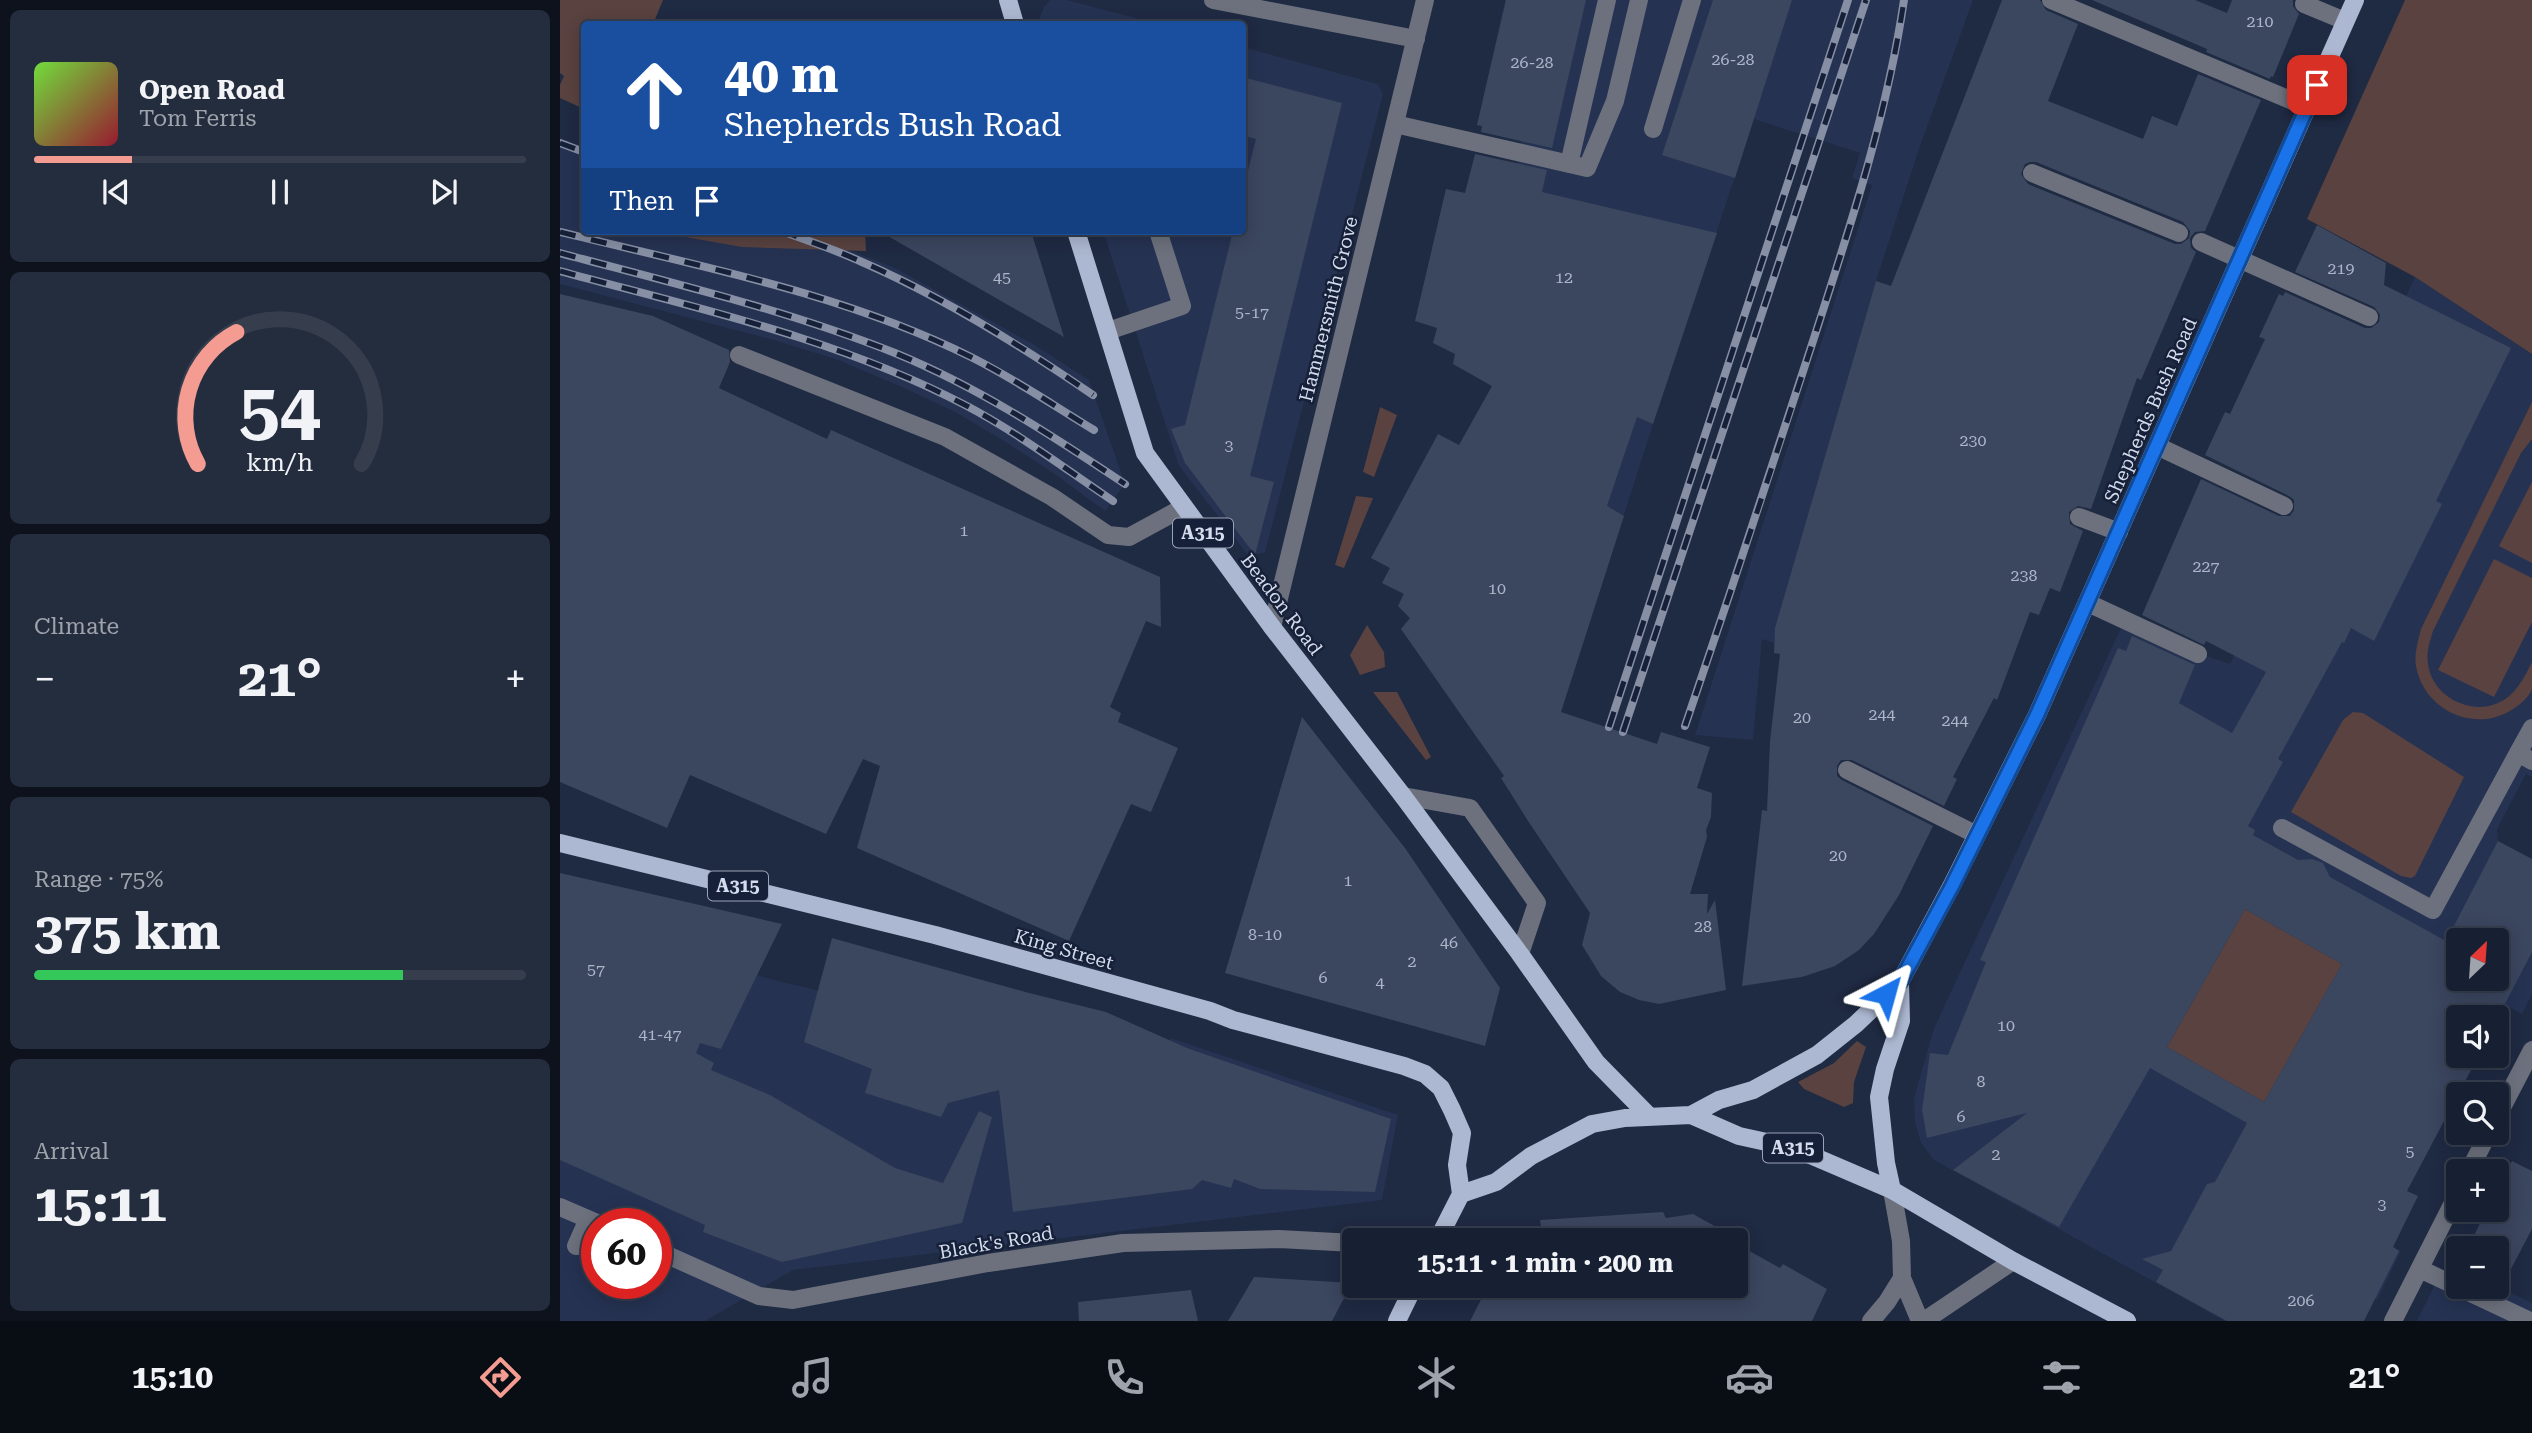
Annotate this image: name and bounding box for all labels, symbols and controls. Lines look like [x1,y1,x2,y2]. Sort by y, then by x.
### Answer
house number: 210 [2247,12,2273,31]
text: 40 m [724,47,839,104]
icon: ahead [609,49,700,140]
house number: 26-28 [1712,50,1754,69]
house number: 26-28 [1511,53,1553,72]
pin [2287,55,2347,115]
icon: arrive [2298,66,2336,104]
text: Open Road [139,75,285,105]
text: Tom Ferris [139,105,256,132]
text: Shepherds Bush Road [724,106,1062,144]
icon: previous [97,173,135,211]
icon: pause [261,173,299,211]
icon: next [425,173,463,211]
icon: arrive [688,182,726,220]
text: Then [609,186,674,216]
street label: Hammersmith Grove [1294,214,1363,404]
house number: 219 [2328,259,2354,278]
house number: 45 [993,268,1011,287]
house number: 12 [1555,268,1573,287]
house number: 5-17 [1235,303,1269,322]
street label: Shepherds Bush Road [2099,314,2202,506]
text: 54 [239,368,321,453]
house number: 230 [1960,431,1986,450]
house number: 3 [1225,436,1234,455]
text: km/h [247,448,313,477]
road number: A315 [1173,518,1233,548]
house number: 1 [960,521,969,540]
street label: Beadon Road [1236,549,1327,659]
house number: 227 [2193,557,2219,576]
house number: 238 [2011,566,2037,585]
house number: 10 [1488,579,1506,598]
text: Climate [34,613,119,640]
text: 21° [238,648,322,709]
text: − [34,657,55,701]
text: + [505,657,526,701]
house number: 244 [1869,705,1895,724]
house number: 20 [1793,708,1811,727]
house number: 244 [1942,711,1968,730]
house number: 20 [1829,846,1847,865]
text: Range · 75% [34,866,163,893]
house number: 1 [1344,871,1353,890]
road number: A315 [708,872,768,900]
text: 375 km [34,901,221,962]
house number: 28 [1694,917,1712,936]
street label: King Street [1012,924,1116,975]
house number: 8-10 [1248,925,1282,944]
north arrow [2446,928,2510,990]
map controls [2446,928,2509,1299]
house number: 46 [1440,933,1458,952]
house number: 2 [1408,952,1417,971]
position arrow [1849,957,1923,1031]
house number: 57 [587,960,605,979]
house number: 6 [1319,968,1328,987]
house number: 4 [1376,973,1385,992]
button: sound [2446,1005,2509,1068]
house number: 10 [1997,1016,2015,1035]
house number: 41-47 [639,1025,681,1044]
house number: 8 [1977,1072,1986,1091]
button: search [2446,1082,2509,1145]
house number: 6 [1957,1107,1966,1126]
road number: A315 [1763,1134,1823,1162]
text: Arrival [34,1138,109,1165]
house number: 5 [2406,1142,2415,1161]
house number: 2 [1992,1145,2001,1164]
button: + [2446,1159,2509,1222]
text: 15:11 [34,1173,167,1234]
house number: 3 [2378,1195,2387,1214]
speed limit sign: 60 [581,1208,672,1299]
street label: Black's Road [937,1221,1055,1264]
button: − [2446,1236,2509,1299]
text: 15:11 · 1 min · 200 m [1417,1248,1673,1278]
house number: 206 [2288,1291,2314,1310]
icon: directions [476,1353,525,1402]
icon: music [788,1353,837,1402]
icon: phone [1100,1353,1149,1402]
icon: climate [1412,1353,1461,1402]
icon: car [1725,1353,1774,1402]
icon: filters [2037,1353,2086,1402]
text: 15:10 [132,1358,213,1396]
text: 21° [2349,1358,2400,1396]

